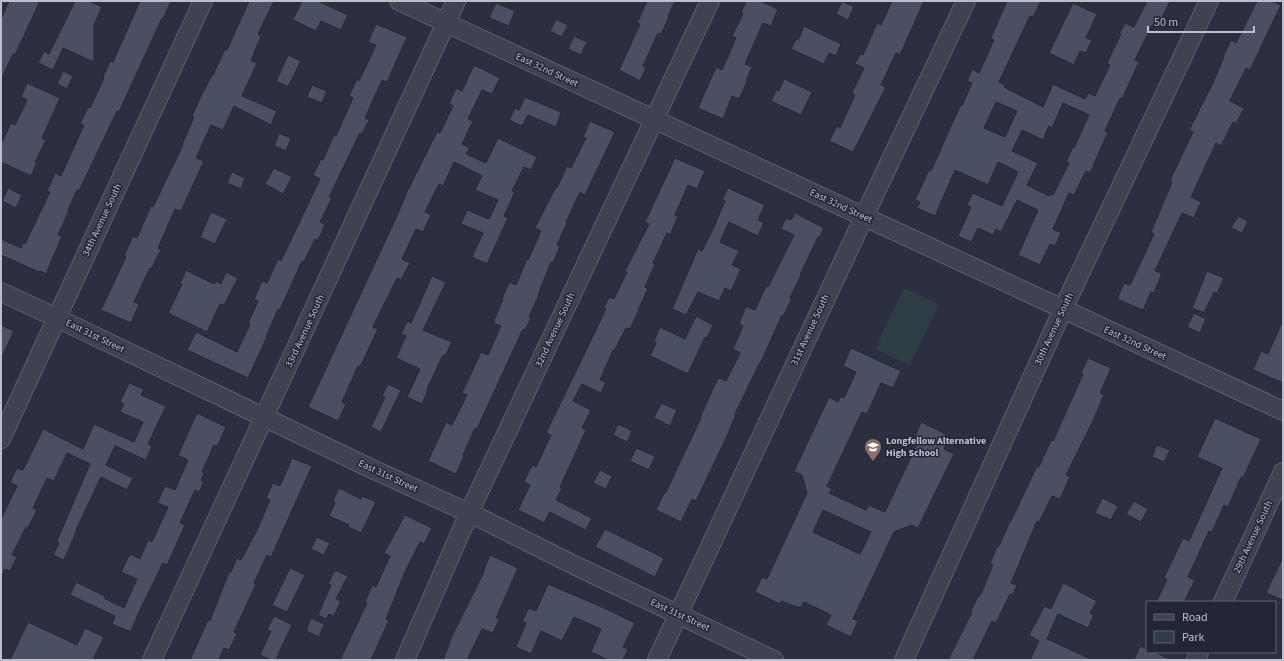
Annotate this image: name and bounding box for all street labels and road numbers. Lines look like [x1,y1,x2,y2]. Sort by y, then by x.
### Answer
street label: East 32nd Street [513,49,581,91]
street label: 34th Avenue South [79,181,125,259]
street label: East 32nd Street [807,185,875,227]
street label: 32nd Avenue South [532,290,578,370]
street label: 30th Avenue South [1031,290,1077,368]
street label: 33rd Avenue South [282,292,328,370]
street label: 31st Avenue South [787,292,833,368]
street label: East 31st Street [63,316,127,357]
street label: East 32nd Street [1101,322,1169,364]
street label: East 31st Street [356,456,421,496]
street label: 29th Avenue South [1230,498,1276,576]
street label: East 31st Street [648,595,713,635]

